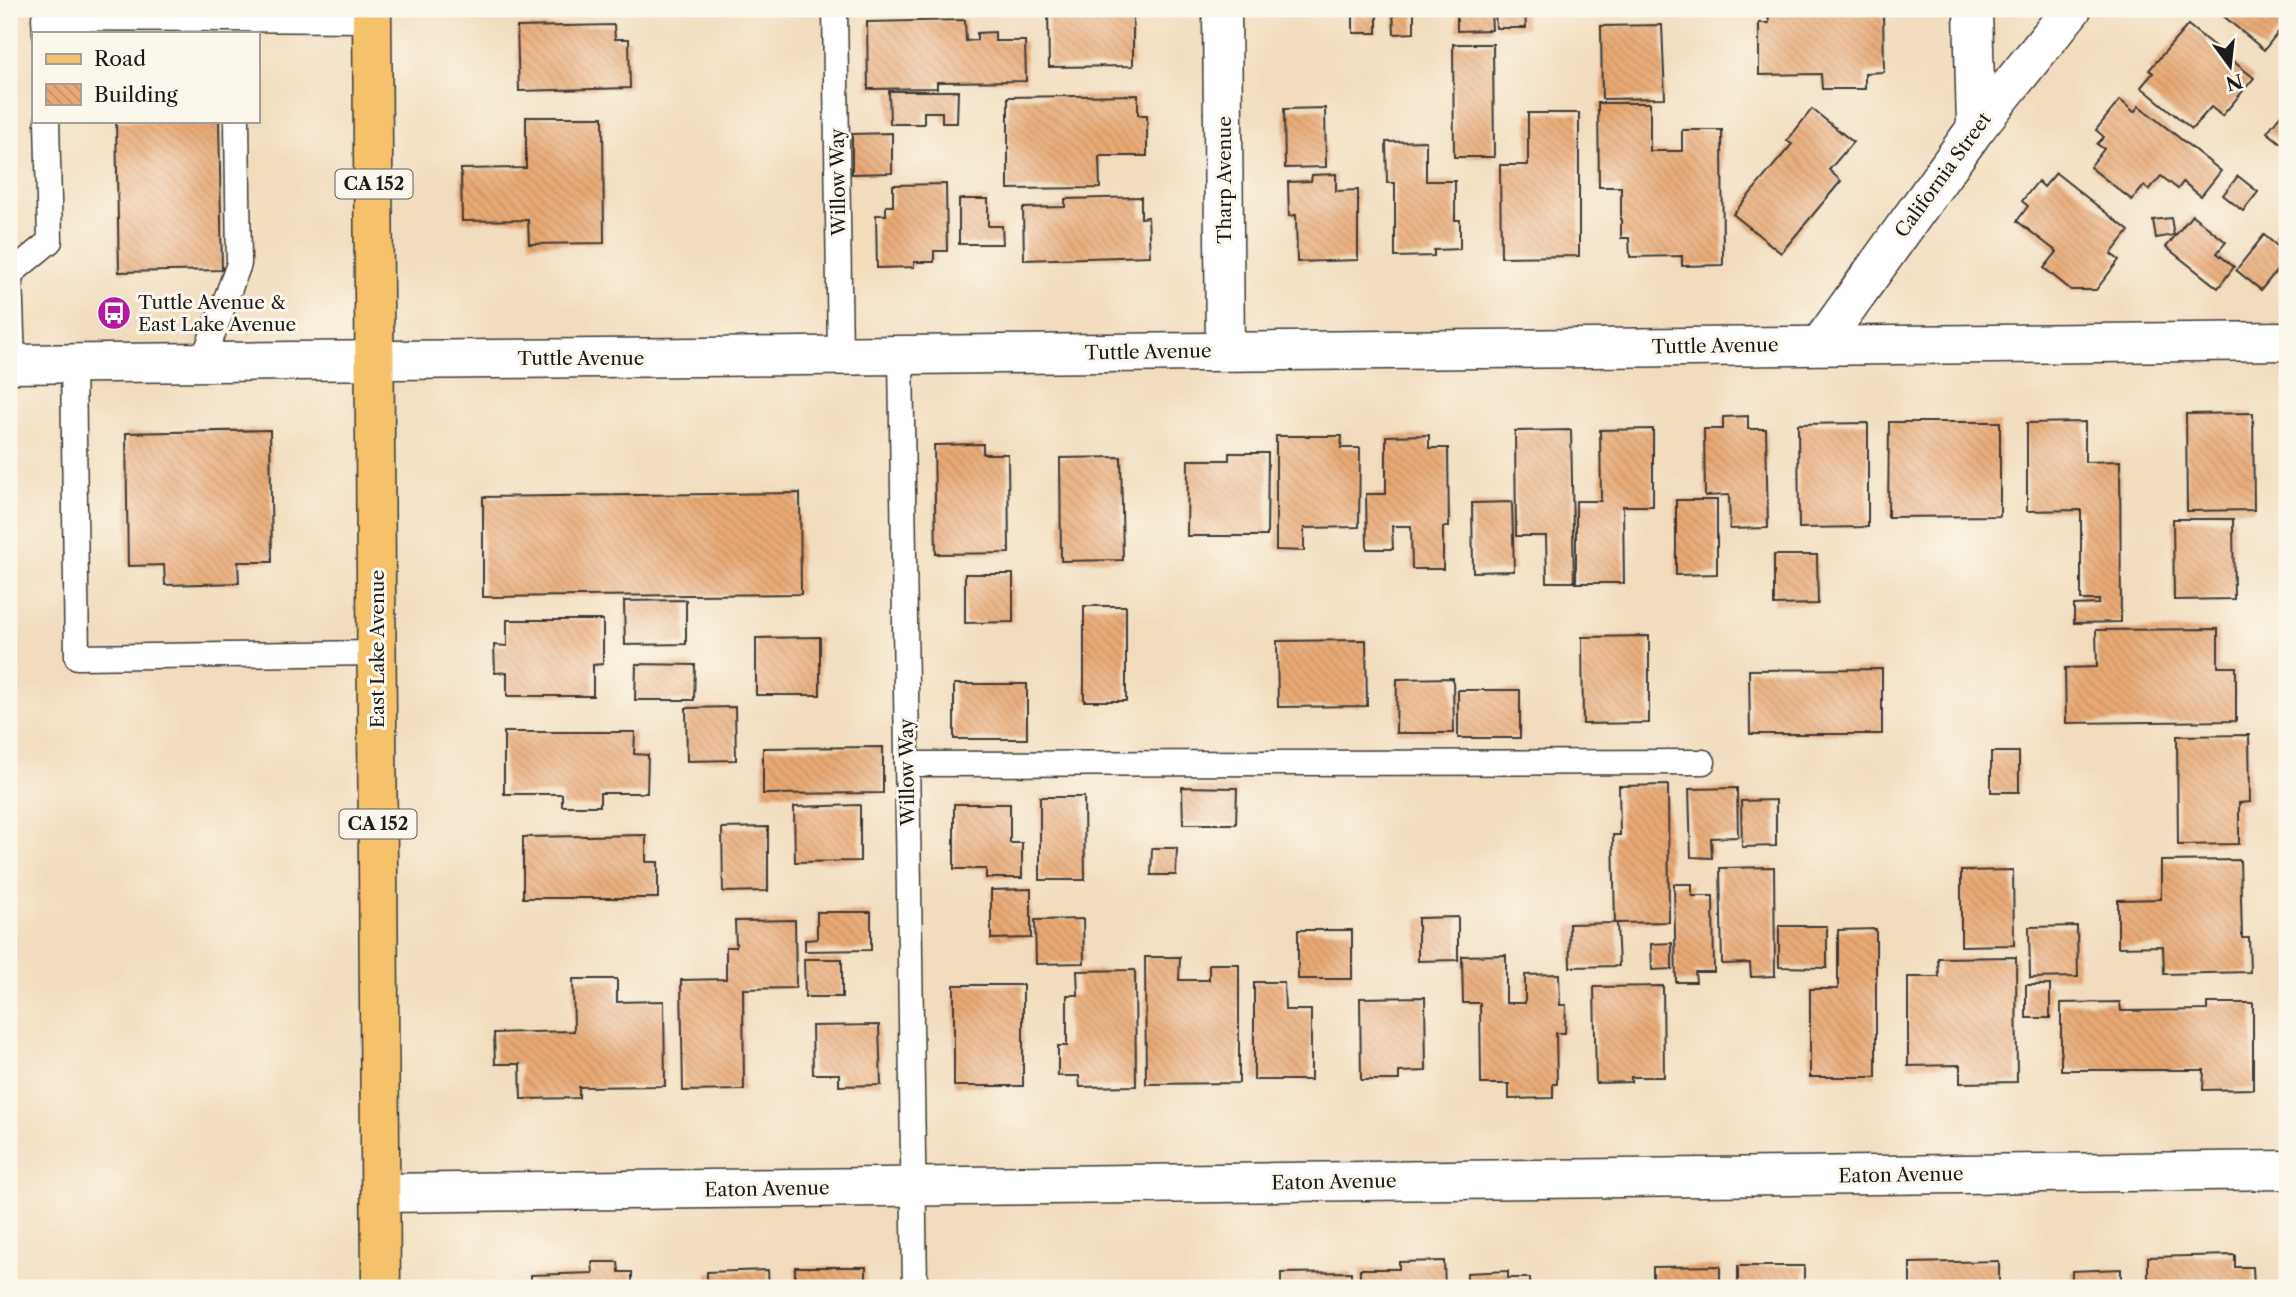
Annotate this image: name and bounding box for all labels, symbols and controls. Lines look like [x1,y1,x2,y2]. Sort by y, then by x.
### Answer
legend [32,32,259,122]
north arrow [2194,32,2264,102]
text: Road [94,46,146,71]
text: N [2223,69,2245,95]
text: Building [94,82,179,107]
street label: California Street [1890,108,1996,242]
street label: Tharp Avenue [1213,116,1236,244]
street label: Willow Way [826,128,850,237]
road number: CA 152 [336,169,412,198]
place label: Tuttle Avenue & East Lake Avenue [138,291,296,336]
bus stop icon: Tuttle Avenue & East Lake Avenue [95,294,133,332]
street label: Tuttle Avenue [1651,333,1779,359]
street label: Tuttle Avenue [1084,339,1212,365]
street label: Tuttle Avenue [518,347,644,370]
street label: East Lake Avenue [366,570,389,728]
street label: Willow Way [895,718,919,827]
road number: CA 152 [340,810,416,838]
street label: Eaton Avenue [1838,1162,1964,1188]
street label: Eaton Avenue [1271,1169,1397,1195]
street label: Eaton Avenue [704,1176,830,1202]

